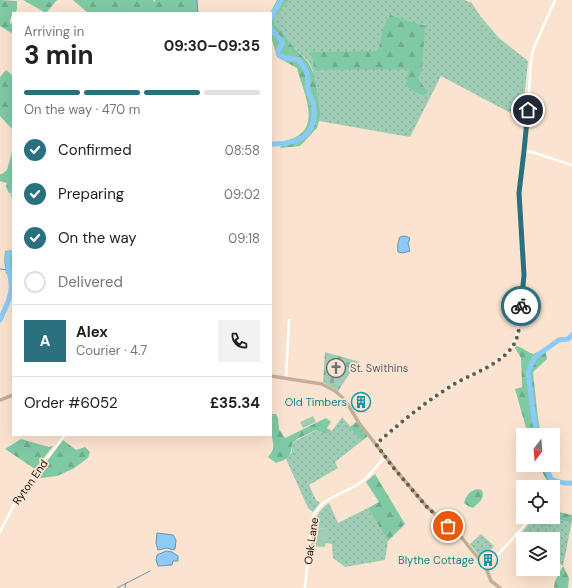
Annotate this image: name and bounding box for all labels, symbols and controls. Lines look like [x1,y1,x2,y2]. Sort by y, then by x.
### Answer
text: Arriving in [24,23,84,40]
text: 09:30–09:35 [164,36,260,56]
text: 3 min [24,38,93,72]
pin [511,93,545,127]
icon: home [517,99,539,121]
text: On the way · 470 m [24,101,140,118]
icon: check [24,139,46,161]
text: Confirmed [58,140,132,160]
text: 08:58 [225,142,260,159]
icon: check [24,183,46,205]
text: Preparing [58,184,124,204]
text: 09:02 [224,186,260,203]
icon: check [24,227,46,249]
text: On the way [58,228,137,248]
text: 09:18 [228,230,260,247]
text: Delivered [58,272,123,292]
courier [501,286,541,326]
icon: bike [510,295,532,317]
button: phone [218,320,260,362]
text: Alex [76,322,108,342]
text: A [40,331,50,351]
text: Courier · 4.7 [76,342,147,359]
church icon: St. Swithins [325,357,347,379]
place label: St. Swithins [350,361,408,375]
building icon: Old Timbers [350,391,372,413]
text: Order #6052 [24,393,118,413]
text: £35.34 [210,393,260,413]
place label: Old Timbers [285,395,347,409]
north arrow [516,428,560,472]
map controls [516,428,560,576]
street label: Ryton End [9,457,51,507]
button: locate [516,480,560,524]
pin [431,509,465,543]
icon: bag [437,515,459,537]
street label: Oak Lane [301,517,321,565]
button: layers [516,532,560,576]
building icon: Blythe Cottage [477,549,499,571]
place label: Blythe Cottage [398,553,474,567]

